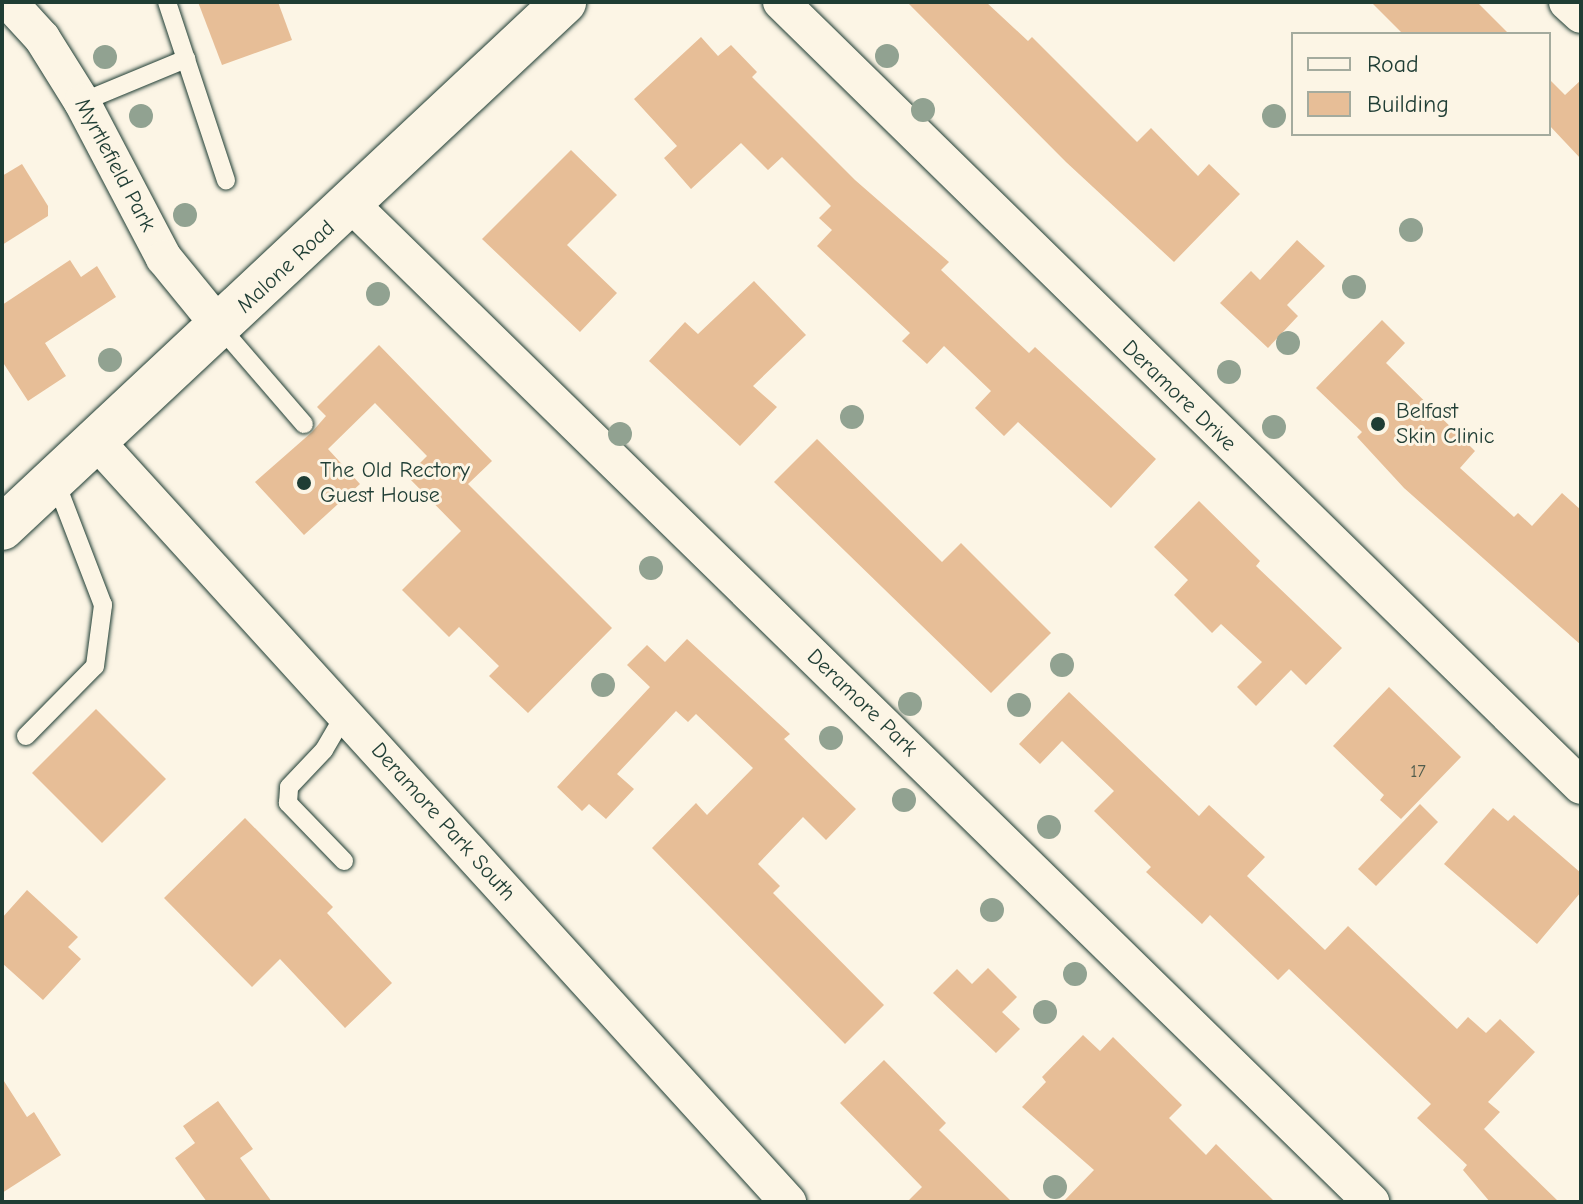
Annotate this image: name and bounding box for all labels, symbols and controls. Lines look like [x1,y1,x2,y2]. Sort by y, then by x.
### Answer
legend [1291,32,1551,136]
text: Road [1367,50,1419,78]
text: Building [1367,90,1449,118]
street label: Myrtlefield Park [69,94,161,236]
street label: Malone Road [232,215,340,319]
street label: Deramore Drive [1116,335,1242,457]
place label: Belfast Skin Clinic [1396,398,1494,450]
marker: Belfast Skin Clinic [1367,413,1389,435]
place label: The Old Rectory Guest House [320,457,470,508]
marker: The Old Rectory Guest House [295,474,313,492]
street label: Deramore Park [801,644,923,762]
street label: Deramore Park South [365,738,521,906]
house number: 17 [1410,761,1426,783]

